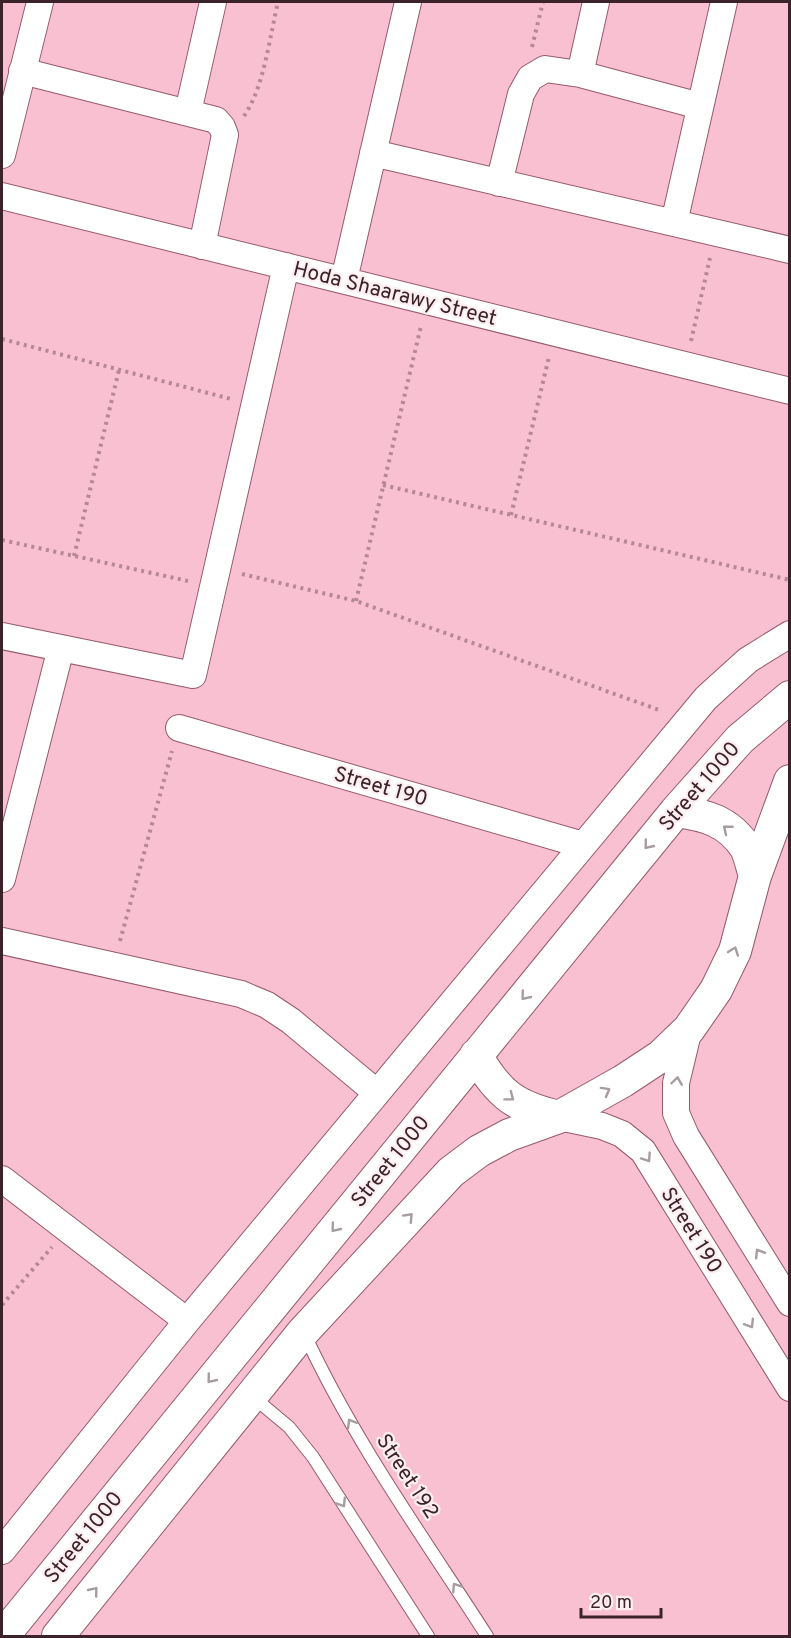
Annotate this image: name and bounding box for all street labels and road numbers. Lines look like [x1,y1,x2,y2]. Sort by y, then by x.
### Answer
street label: Hoda Shaarawy Street [290,256,499,333]
street label: Street 1000 [654,736,747,838]
street label: Street 190 [331,761,431,814]
street label: Street 1000 [346,1110,436,1213]
street label: Street 190 [654,1183,728,1279]
street label: Street 192 [369,1429,444,1524]
street label: Street 1000 [39,1486,129,1589]

